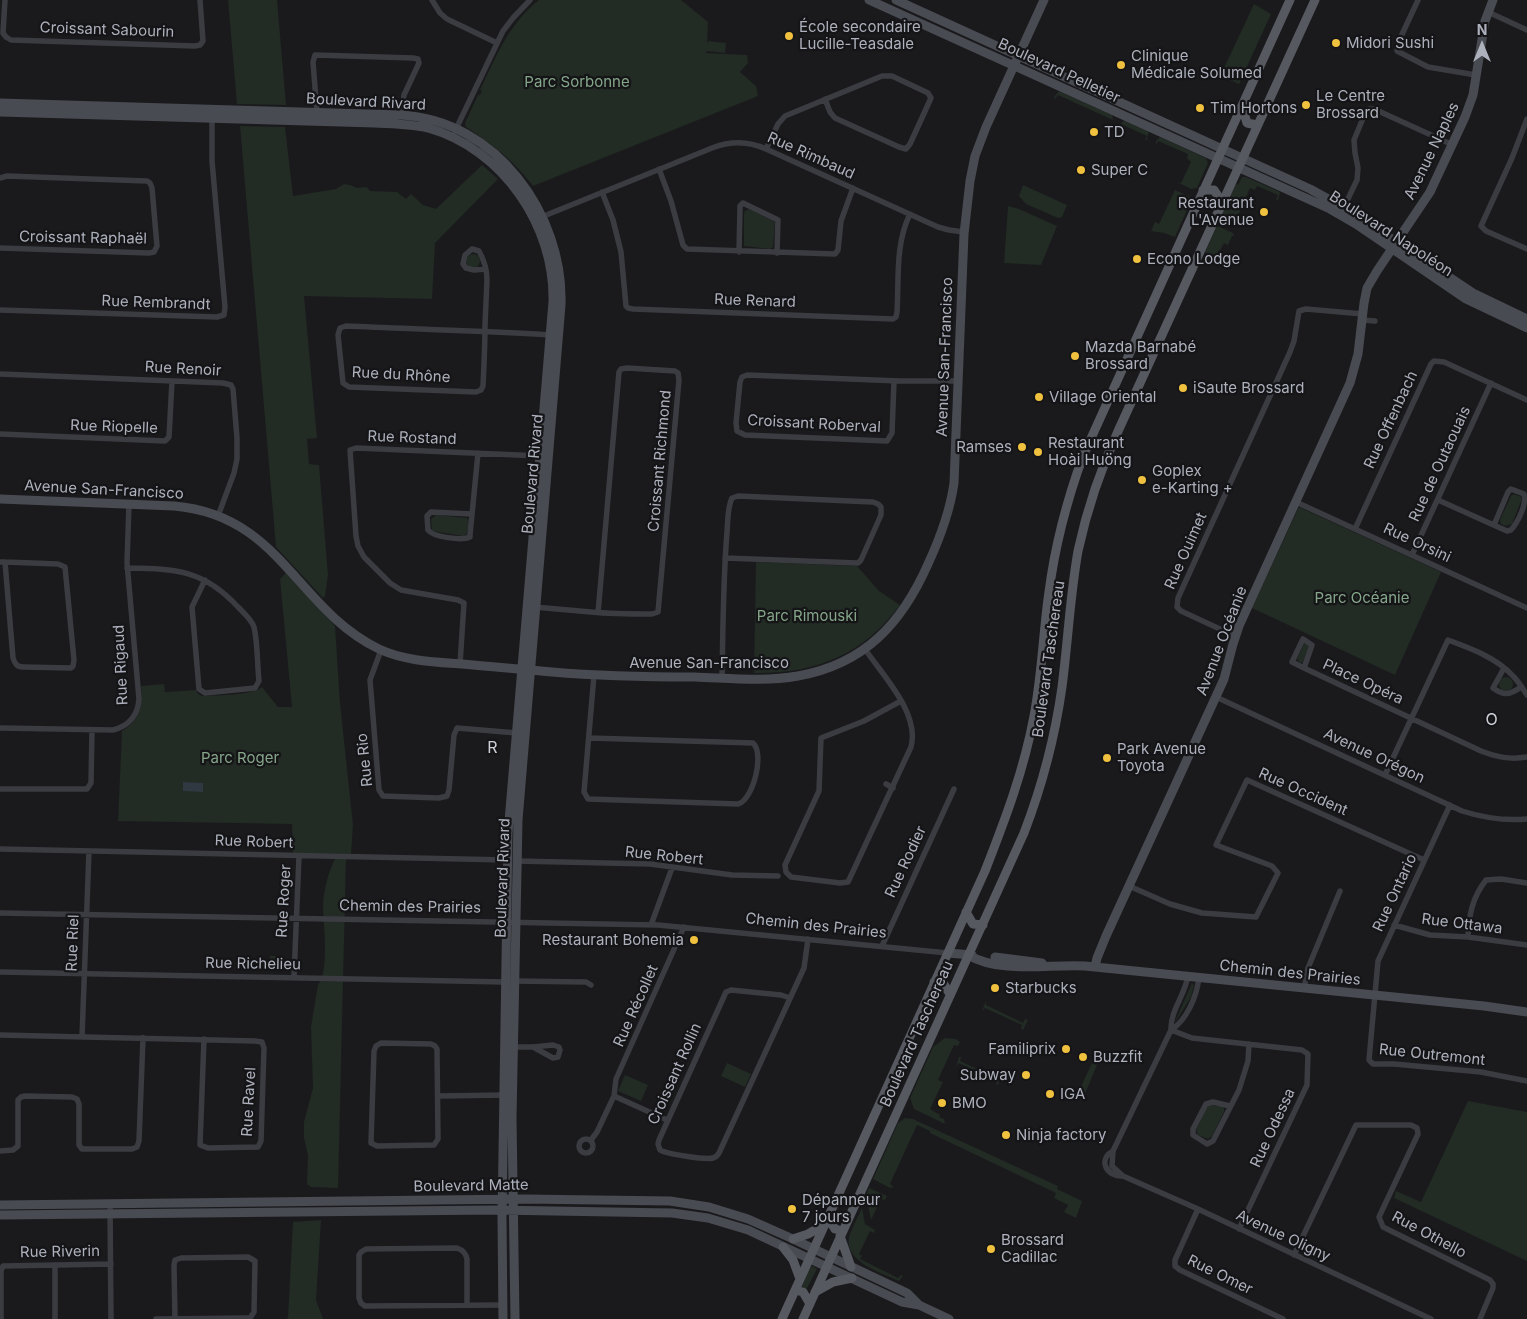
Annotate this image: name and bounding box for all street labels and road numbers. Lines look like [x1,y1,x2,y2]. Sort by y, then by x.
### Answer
street label: Croissant Sabourin [39,19,175,41]
street label: Boulevard Pelletier [995,35,1123,107]
street label: Boulevard Rivard [306,90,426,114]
street label: Avenue Naples [1401,99,1463,203]
street label: Rue Rimbaud [765,129,857,183]
street label: Boulevard Napoléon [1326,187,1456,281]
street label: Croissant Raphaël [19,228,147,248]
street label: Avenue San-Francisco [933,277,957,437]
street label: Rue Renard [714,291,796,311]
street label: Rue Rembrandt [101,292,211,314]
street label: Rue Renoir [144,358,222,380]
street label: Rue du Rhône [351,363,451,387]
street label: Rue Offenbach [1360,368,1422,472]
street label: Croissant Richmond [645,389,675,533]
street label: Rue de Outaouais [1405,403,1475,525]
street label: Croissant Roberval [747,412,881,436]
street label: Boulevard Rivard [519,413,547,535]
street label: Rue Riopelle [70,416,158,438]
street label: Rue Rostand [367,427,457,449]
street label: Avenue San-Francisco [24,477,184,503]
street label: Rue Ouimet [1161,510,1211,592]
street label: Rue Orsini [1380,519,1454,567]
street label: Boulevard Taschereau [1029,579,1069,739]
street label: Avenue Océanie [1193,584,1251,698]
street label: Rue Rigaud [110,624,132,706]
street label: Avenue San-Francisco [629,654,789,672]
street label: Place Opéra [1320,656,1406,708]
street label: Avenue Orégon [1321,725,1427,787]
street label: Rue Rio [353,732,377,788]
street label: Rue Occident [1256,764,1350,820]
street label: Boulevard Rivard [492,818,514,938]
street label: Rue Rodier [882,823,930,901]
street label: Rue Robert [214,832,294,852]
street label: Rue Robert [624,843,704,869]
street label: Rue Ontario [1369,851,1421,935]
street label: Rue Roger [273,864,295,938]
street label: Chemin des Prairies [339,897,481,917]
street label: Chemin des Prairies [744,910,888,942]
street label: Rue Ottawa [1420,910,1504,938]
street label: Rue Riel [63,914,83,972]
street label: Rue Richelieu [205,954,301,974]
street label: Chemin des Prairies [1218,957,1362,989]
street label: Boulevard Taschereau [877,958,957,1110]
street label: Rue Récollet [610,962,662,1050]
street label: Croissant Rollin [645,1020,705,1128]
street label: Rue Outremont [1378,1040,1486,1070]
street label: Rue Ravel [238,1067,260,1137]
street label: Rue Odessa [1247,1086,1299,1170]
street label: Boulevard Matte [413,1176,529,1196]
street label: Avenue Oligny [1233,1206,1333,1266]
street label: Rue Othello [1389,1208,1469,1262]
street label: Rue Riverin [20,1242,100,1262]
street label: Rue Omer [1184,1251,1256,1299]

